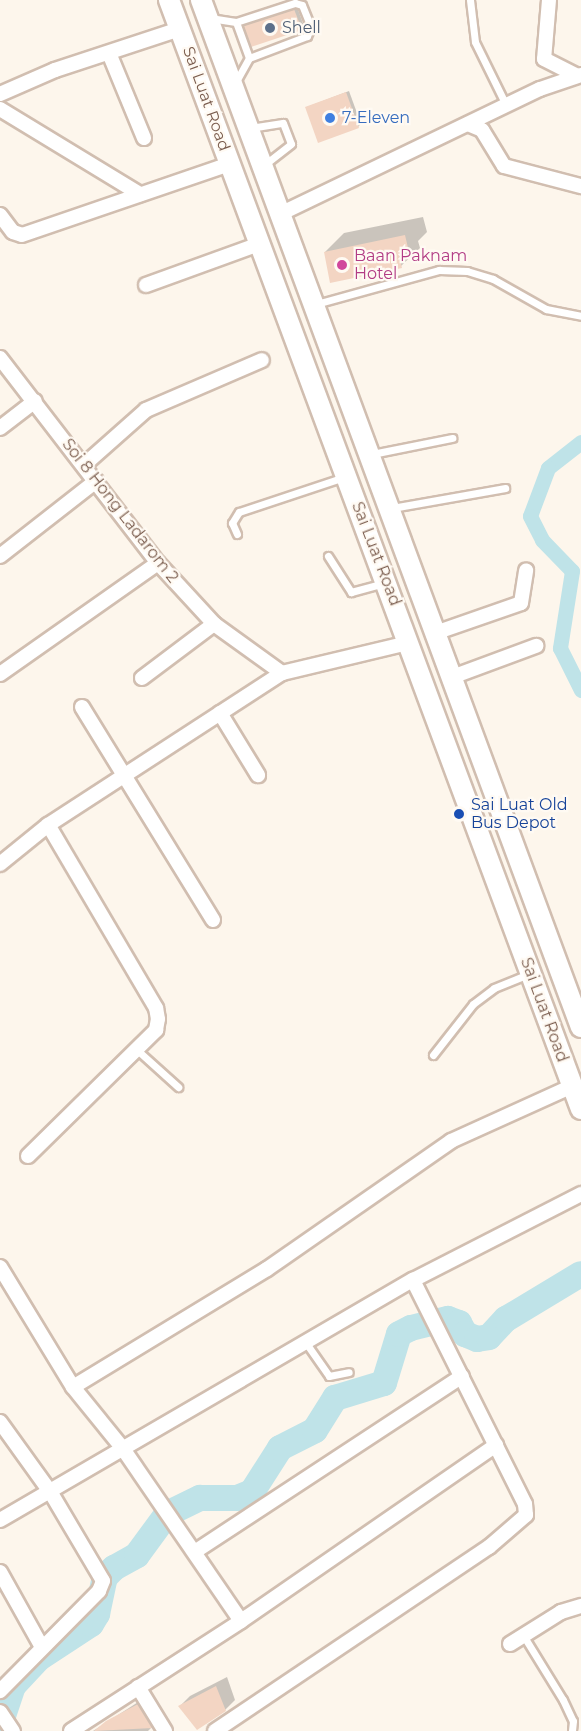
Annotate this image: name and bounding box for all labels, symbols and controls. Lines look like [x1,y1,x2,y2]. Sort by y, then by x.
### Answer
place label: Shell [282,18,321,38]
marker: Shell [263,21,277,35]
street label: Sai Luat Road [178,44,234,154]
place label: 7-Eleven [342,108,410,128]
marker: 7-Eleven [323,111,337,125]
place label: Baan Paknam Hotel [354,246,467,284]
marker: Baan Paknam Hotel [335,258,349,272]
street label: Soi 8 Hong Ladarom 2 [58,435,182,587]
street label: Sai Luat Road [347,499,405,609]
place label: Sai Luat Old Bus Depot [471,795,568,833]
marker: Sai Luat Old Bus Depot [452,807,466,821]
street label: Sai Luat Road [516,955,572,1065]

